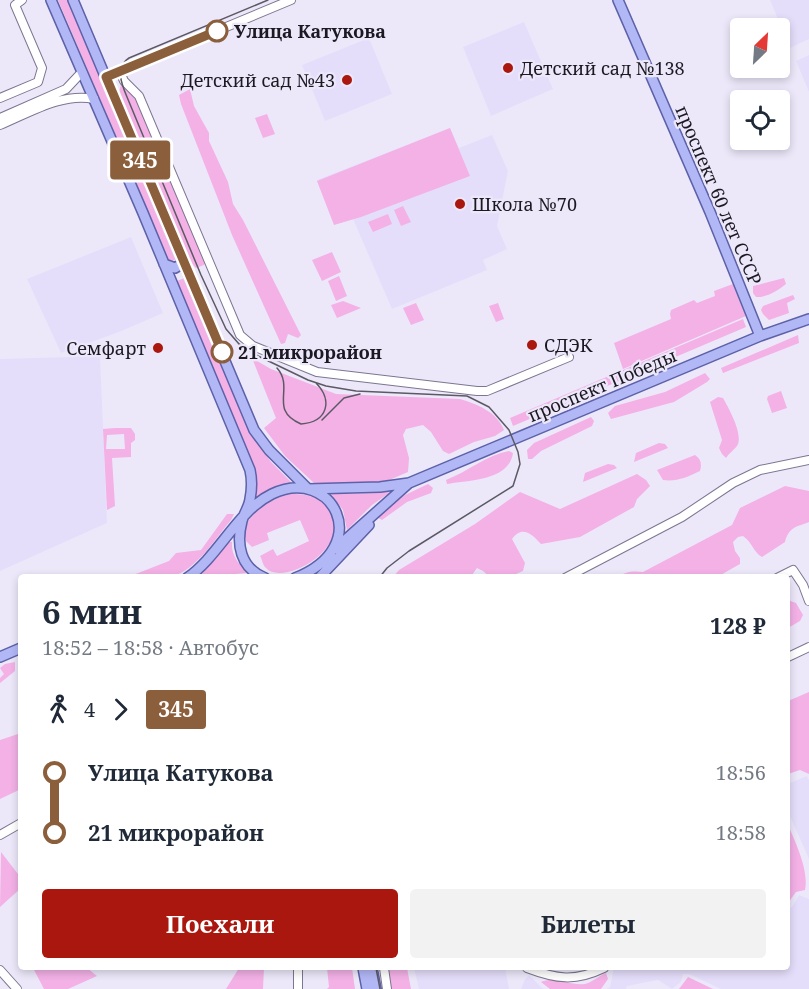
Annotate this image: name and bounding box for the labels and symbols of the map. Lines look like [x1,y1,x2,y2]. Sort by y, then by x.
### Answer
north arrow [730,18,790,78]
place label: Улица Катукова [234,19,386,43]
marker: Улица Катукова [206,20,228,42]
place label: Детский сад №138 [520,56,685,80]
marker: Детский сад №138 [501,61,515,75]
place label: Детский сад №43 [180,68,335,92]
marker: Детский сад №43 [340,73,354,87]
street label: проспект 60 лет СССР [670,102,768,288]
line badge: 345 [106,140,174,180]
place label: Школа №70 [472,192,577,216]
marker: Школа №70 [453,197,467,211]
place label: СДЭК [544,333,593,357]
place label: Семфарт [66,336,146,360]
marker: СДЭК [525,338,539,352]
place label: 21 микрорайон [238,340,382,364]
marker: Семфарт [151,341,165,355]
marker: 21 микрорайон [211,341,233,363]
street label: проспект Победы [524,343,680,427]

